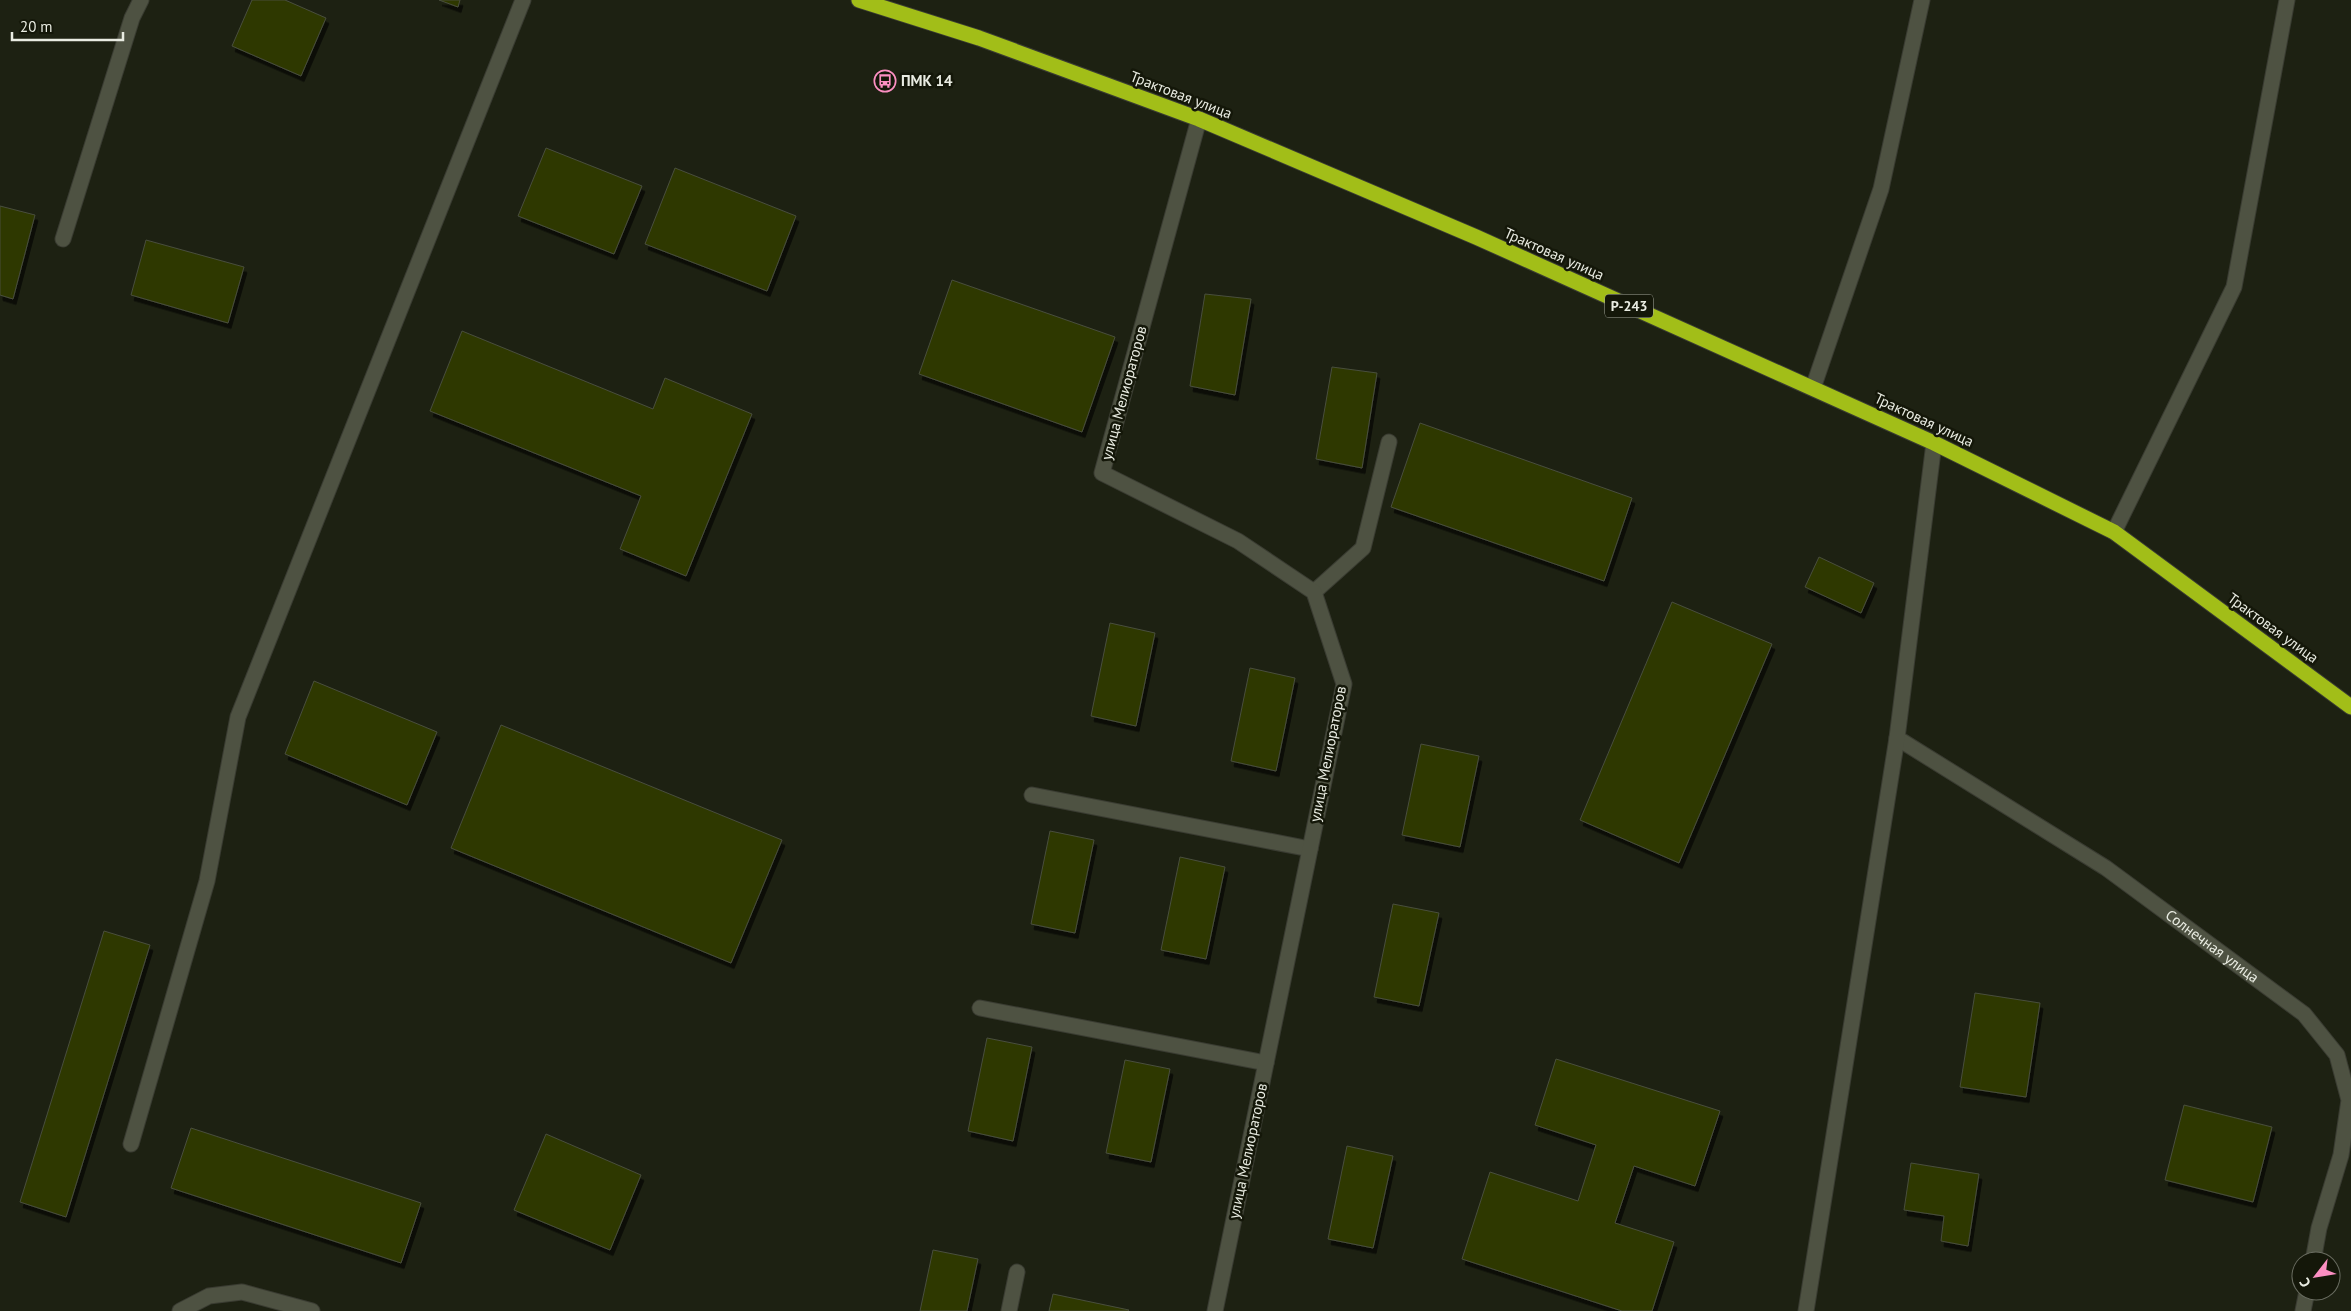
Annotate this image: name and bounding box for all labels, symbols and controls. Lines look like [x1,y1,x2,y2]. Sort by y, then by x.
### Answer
scale bar [12,10,124,42]
text: 20 m [20,17,53,36]
street label: Трактовая улица [1128,66,1235,123]
bus stop icon: ПМК 14 [873,69,897,93]
place label: ПМК 14 [901,71,953,90]
street label: Трактовая улица [1501,223,1607,284]
road number: Р-243 [1605,294,1653,318]
street label: улица Мелиораторов [1096,324,1151,462]
street label: Трактовая улица [1872,388,1977,451]
street label: Трактовая улица [2224,588,2322,667]
street label: улица Мелиораторов [1305,684,1350,823]
street label: Солнечная улица [2162,905,2263,987]
street label: улица Мелиораторов [1224,1081,1271,1220]
north arrow [2291,1251,2341,1301]
text: С [2295,1275,2315,1291]

